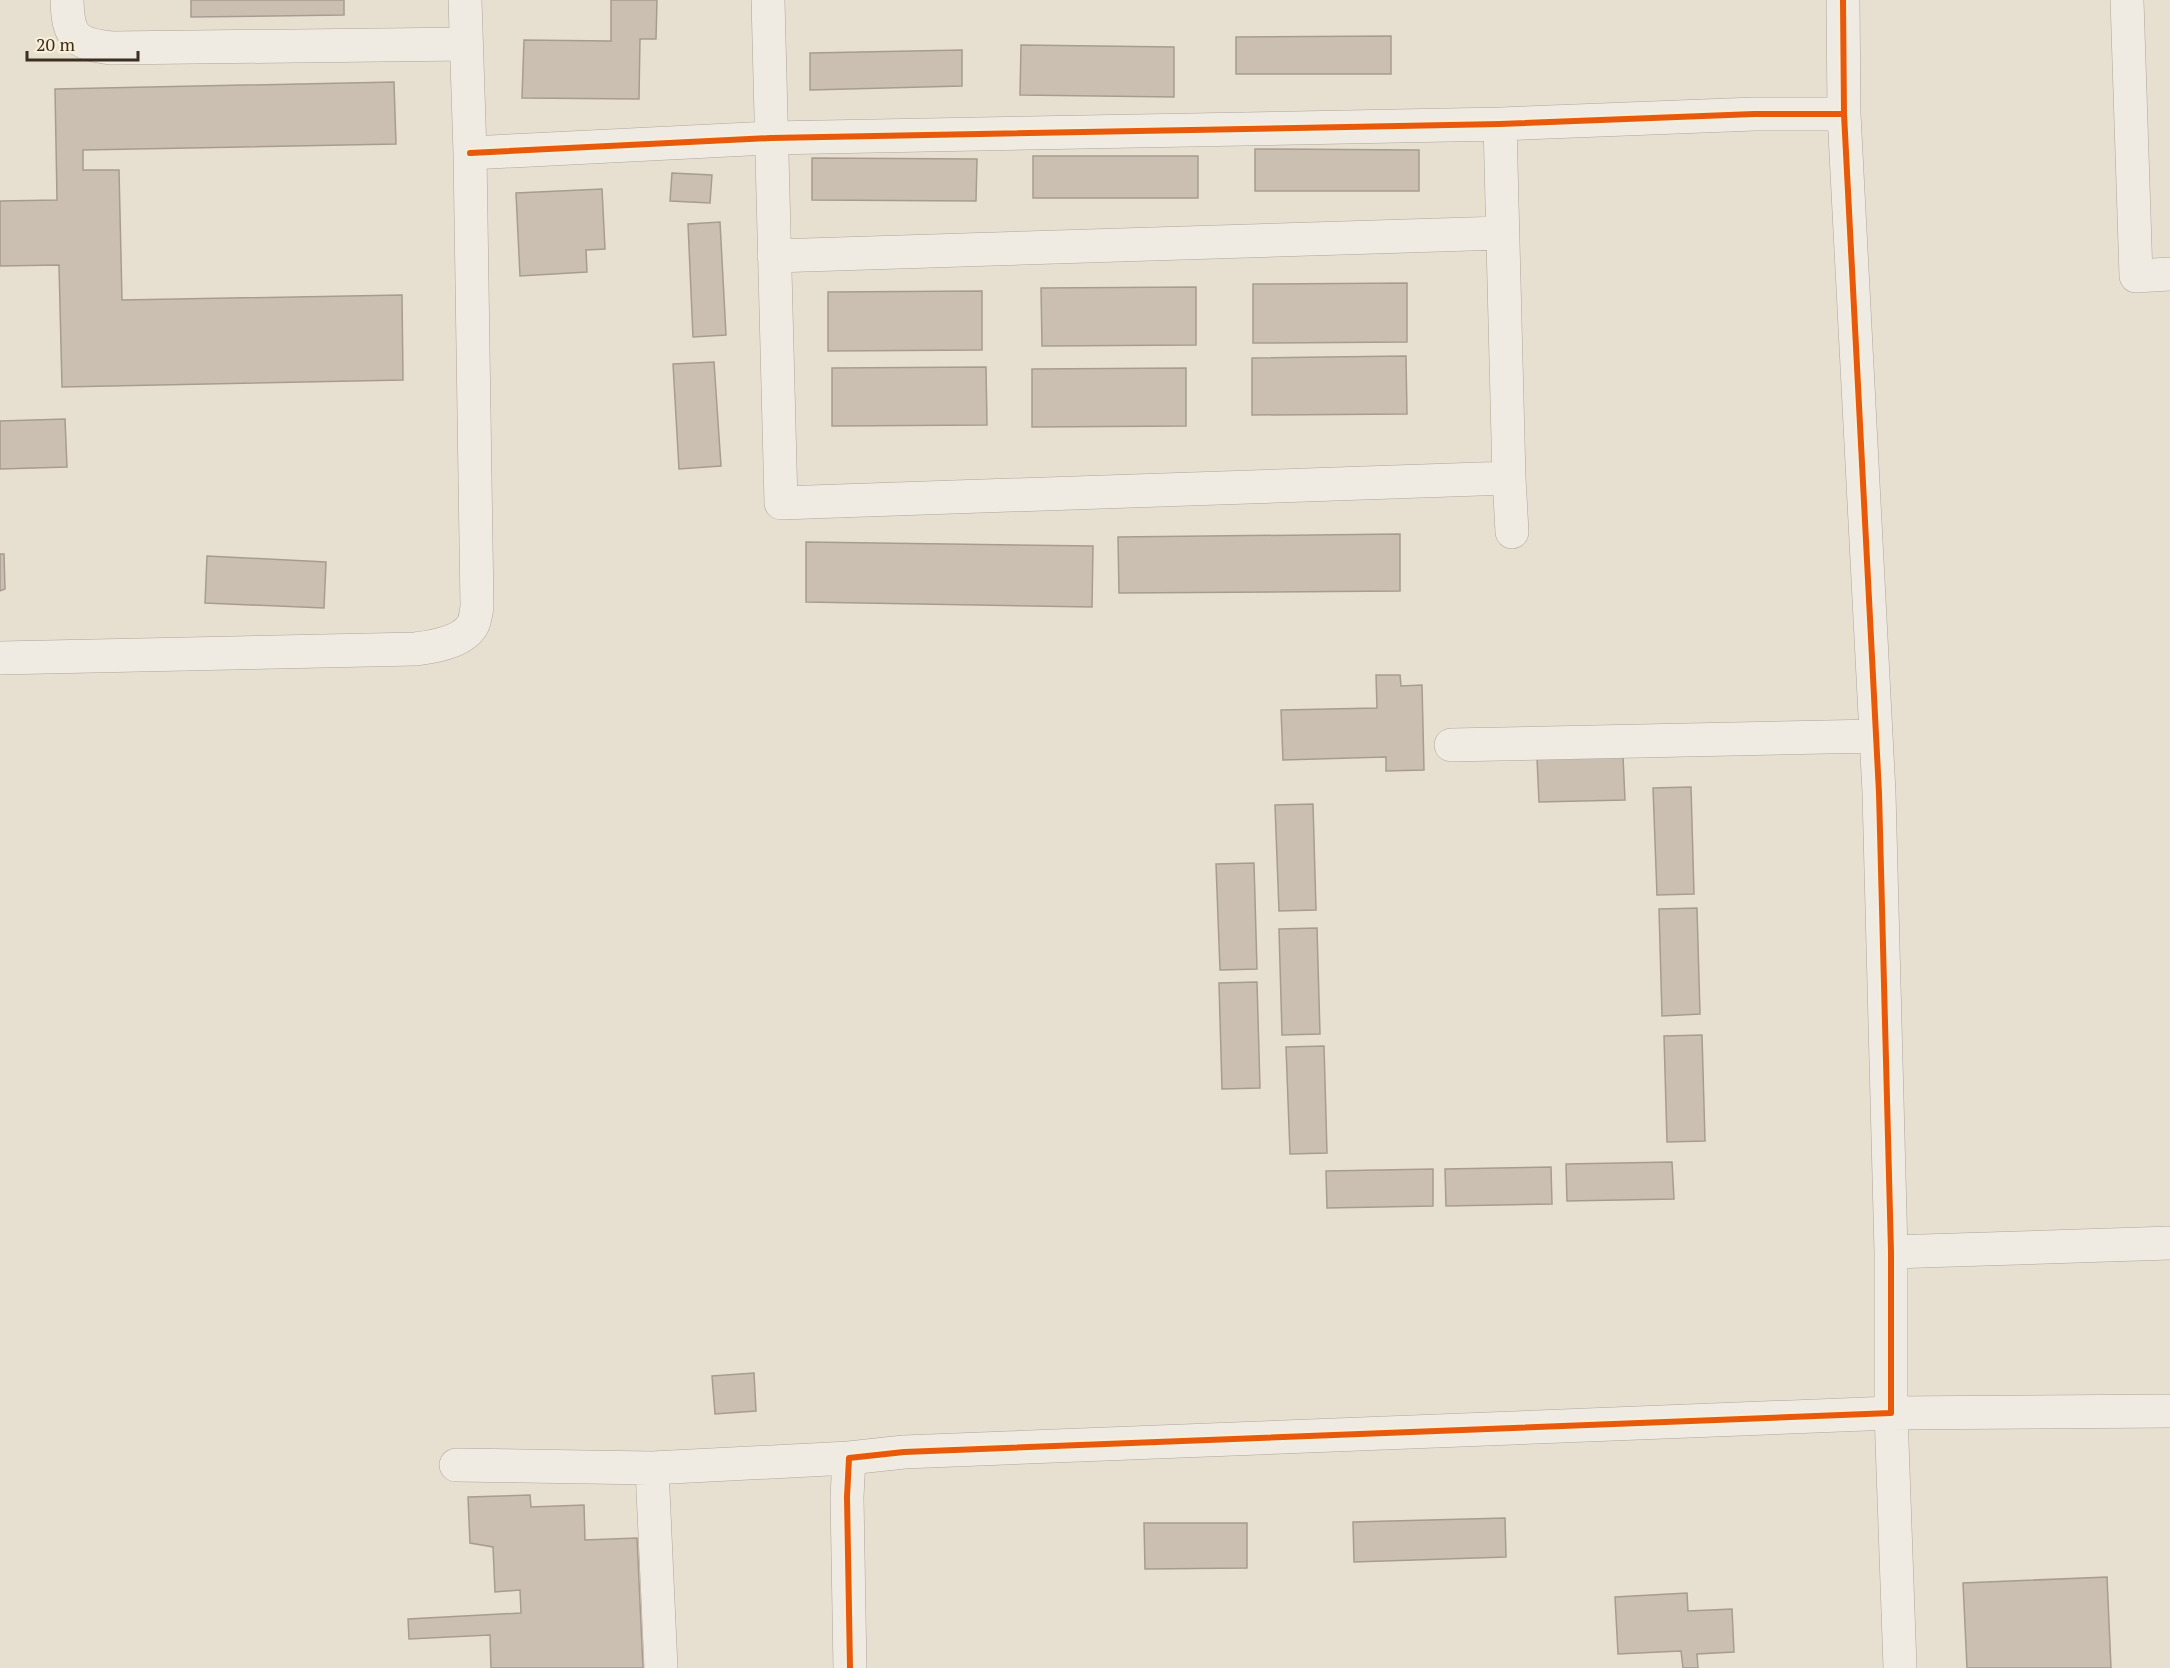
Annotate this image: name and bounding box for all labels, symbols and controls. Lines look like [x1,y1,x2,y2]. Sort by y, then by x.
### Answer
scale bar [27,24,138,62]
text: 20 m [36,32,76,56]

